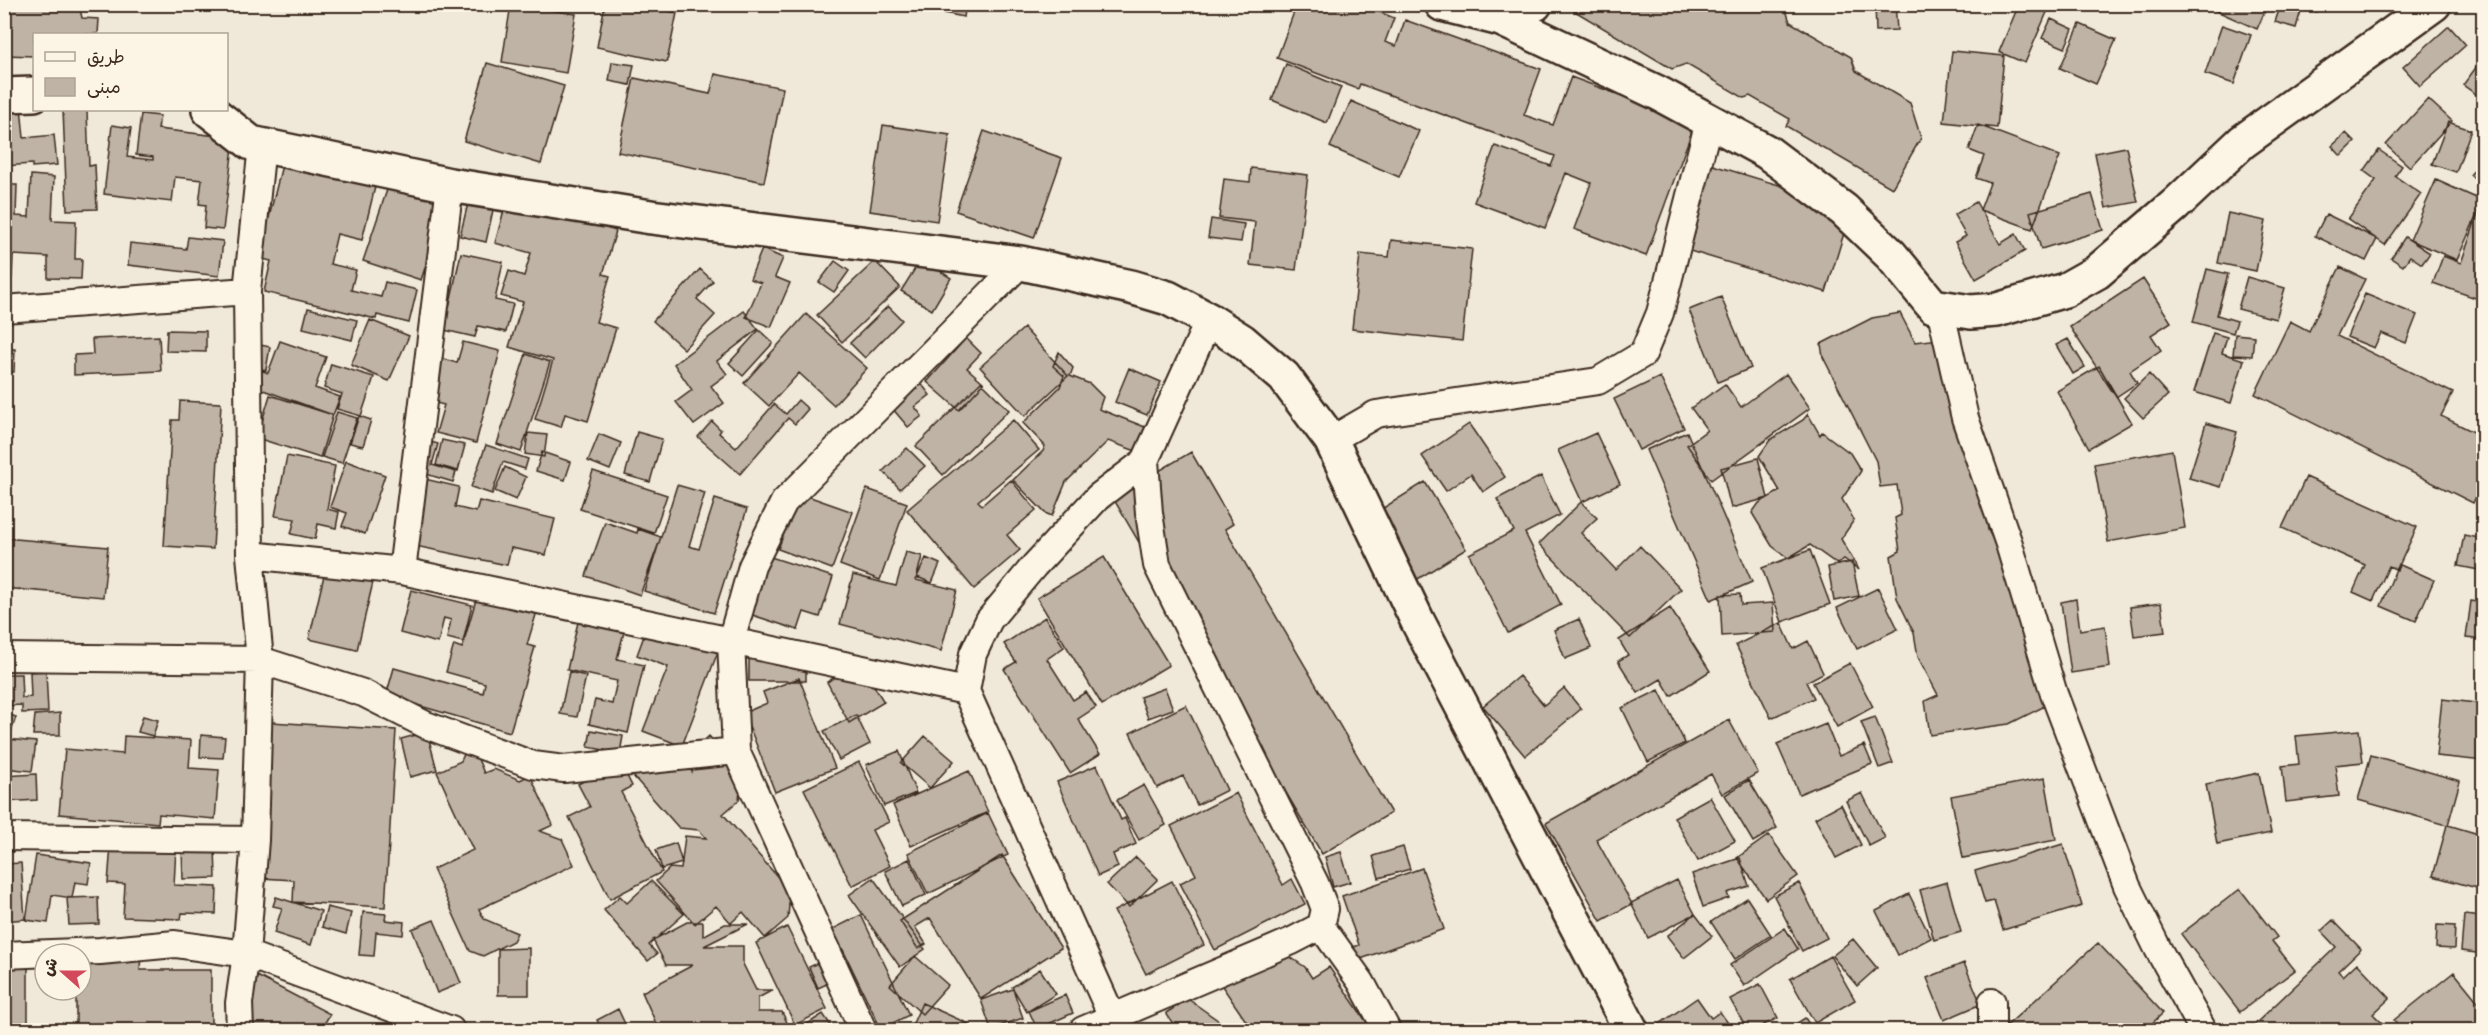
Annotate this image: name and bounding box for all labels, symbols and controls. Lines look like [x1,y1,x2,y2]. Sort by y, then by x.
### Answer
legend [33,33,228,111]
text: طريق [87,46,125,70]
text: مبنى [87,76,121,100]
north arrow [33,942,93,1002]
text: ش [37,955,63,979]

